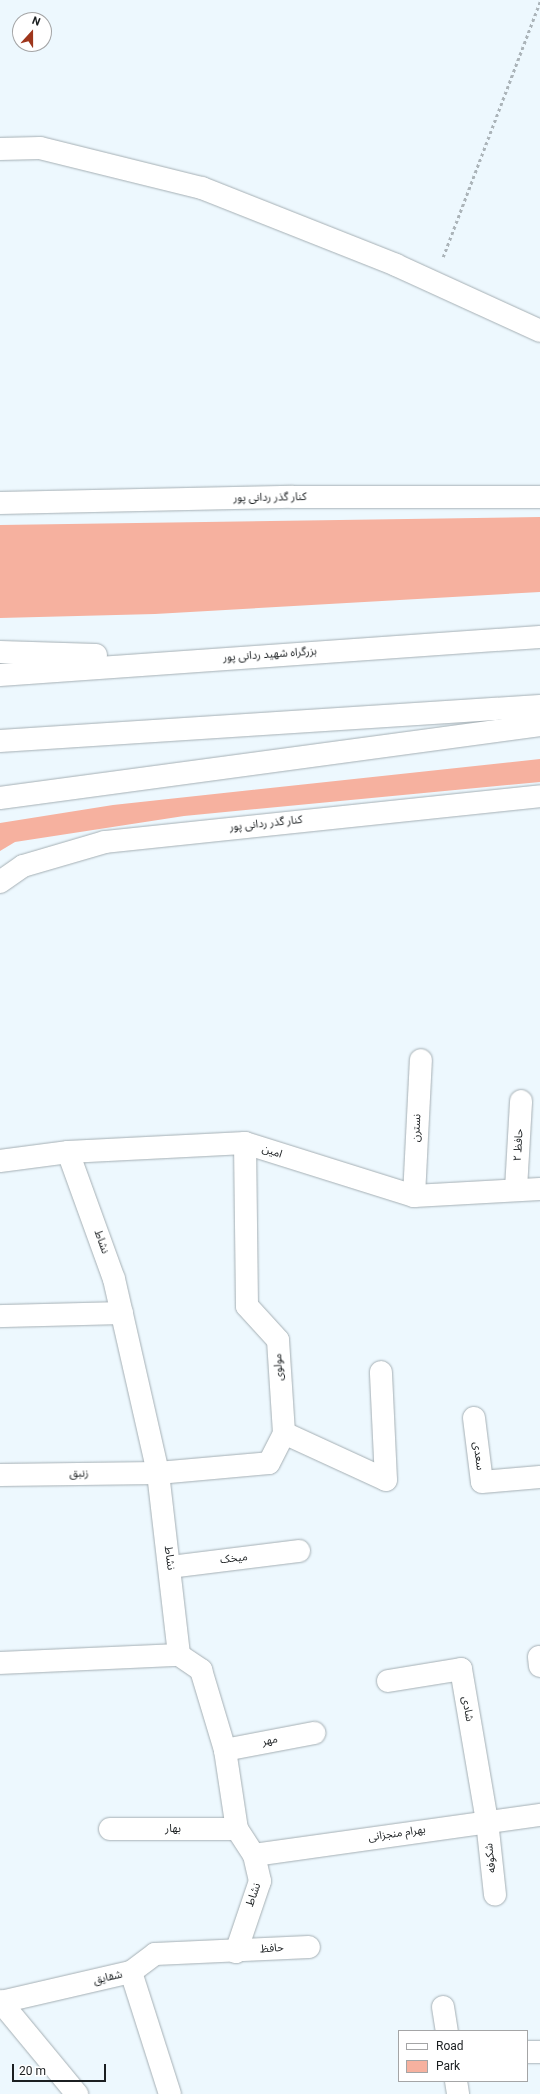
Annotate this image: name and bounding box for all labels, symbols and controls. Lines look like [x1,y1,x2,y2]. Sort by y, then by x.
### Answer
north arrow [12,12,52,52]
text: N [30,14,42,29]
street label: کنار گذر ردانی پور [233,491,307,505]
street label: بزرگراه شهید ردانی پور [223,645,317,665]
street label: کنار گذر ردانی پور [229,814,303,834]
street label: نسترن [410,1114,424,1142]
street label: حافظ ۲ [512,1128,526,1162]
street label: امین [260,1142,284,1162]
street label: نشاط [91,1228,111,1256]
street label: مولوی [272,1353,286,1381]
street label: سعدی [470,1441,486,1471]
street label: زنبق [69,1467,89,1481]
street label: نشاط [161,1545,177,1571]
street label: میخک [219,1551,249,1567]
street label: شادی [458,1695,476,1723]
street label: مهر [261,1733,279,1749]
street label: بهار [165,1822,181,1836]
street label: بهرام منجزانی [368,1823,426,1845]
street label: شکوفه [483,1843,499,1873]
street label: نشاط [244,1881,264,1909]
street label: حافظ [260,1942,284,1956]
street label: شقایق [92,1968,124,1988]
legend [398,2030,528,2082]
text: Road [436,2039,464,2053]
scale bar [14,2056,108,2082]
text: Park [436,2059,460,2073]
text: 20 m [19,2064,46,2078]

